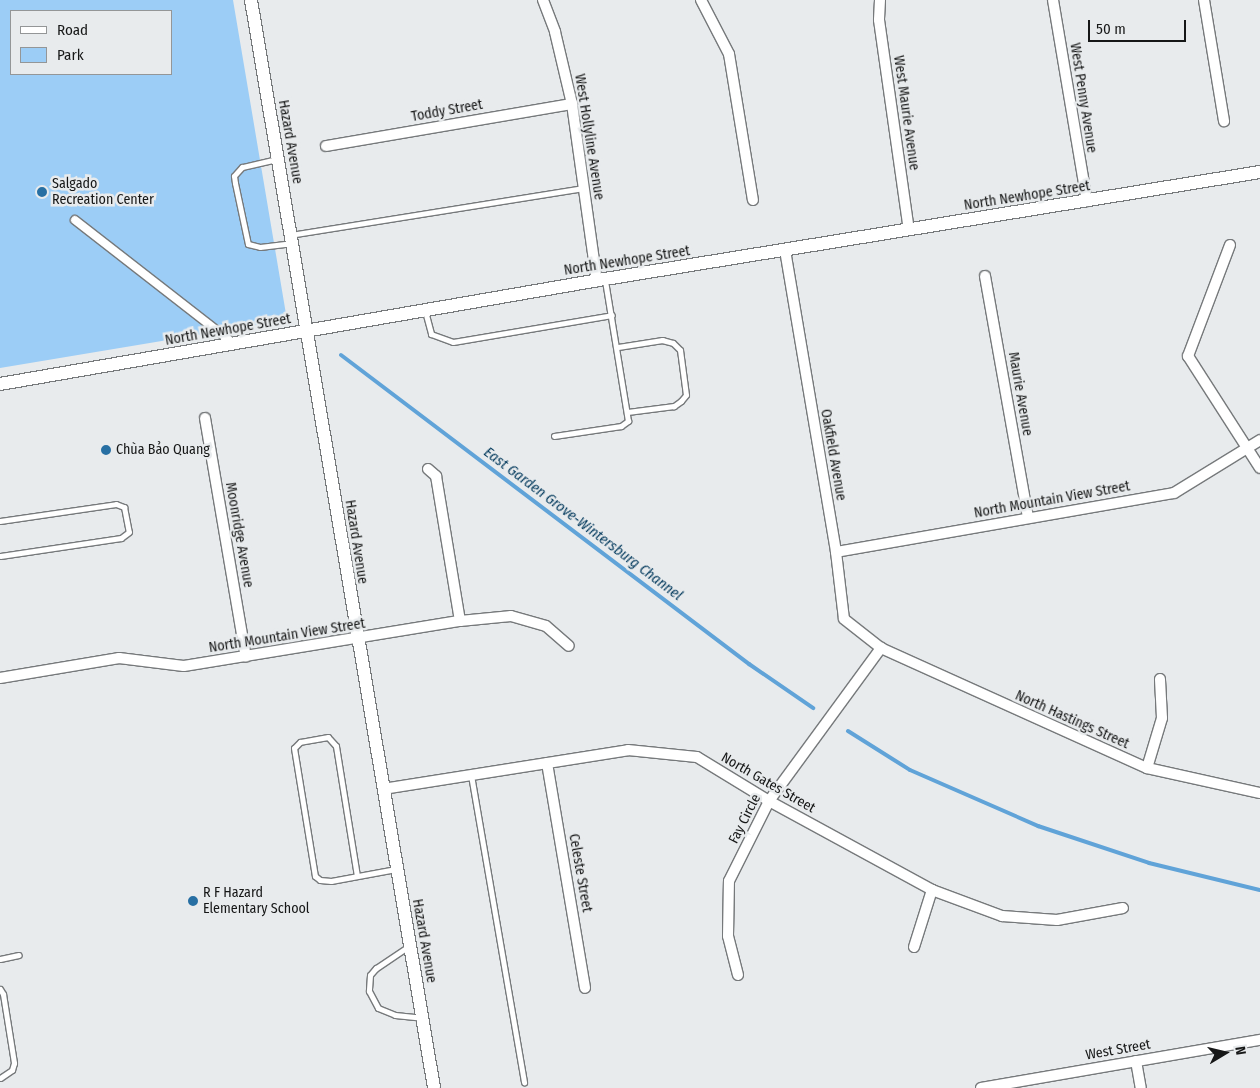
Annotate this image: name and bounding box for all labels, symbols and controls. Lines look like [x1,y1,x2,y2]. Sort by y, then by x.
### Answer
legend [10,10,172,75]
scale bar [1090,10,1188,42]
text: 50 m [1096,20,1126,38]
text: Road [57,21,88,39]
street label: West Penny Avenue [1066,42,1100,154]
text: Park [57,46,84,64]
street label: West Maurie Avenue [890,54,922,172]
street label: West Hollyline Avenue [571,73,607,201]
street label: Toddy Street [410,96,484,126]
street label: Hazard Avenue [274,99,306,185]
place label: Salgado Recreation Center [52,176,154,208]
street label: North Newhope Street [963,178,1091,214]
marker: Salgado Recreation Center [36,186,48,198]
street label: North Newhope Street [563,243,691,279]
street label: North Newhope Street [164,311,292,349]
street label: Maurie Avenue [1004,351,1036,437]
street label: Oakfield Avenue [817,408,849,502]
place label: Chùa Bảo Quang [116,442,210,458]
water label: East Garden Grove-Wintersburg Channel [480,443,686,605]
marker: Chùa Bảo Quang [100,444,112,456]
street label: North Mountain View Street [973,478,1131,522]
street label: Moonridge Avenue [221,481,257,589]
street label: Hazard Avenue [341,499,371,585]
street label: North Mountain View Street [208,615,366,657]
street label: North Hastings Street [1012,687,1132,753]
street label: North Gates Street [718,749,818,817]
street label: Fay Circle [725,792,765,846]
street label: Celeste Street [565,833,595,913]
place label: R F Hazard Elementary School [203,885,310,918]
marker: R F Hazard Elementary School [187,895,199,907]
street label: Hazard Avenue [408,898,440,984]
north arrow [1200,1028,1250,1078]
street label: West Street [1084,1036,1152,1064]
text: N [1231,1045,1249,1056]

